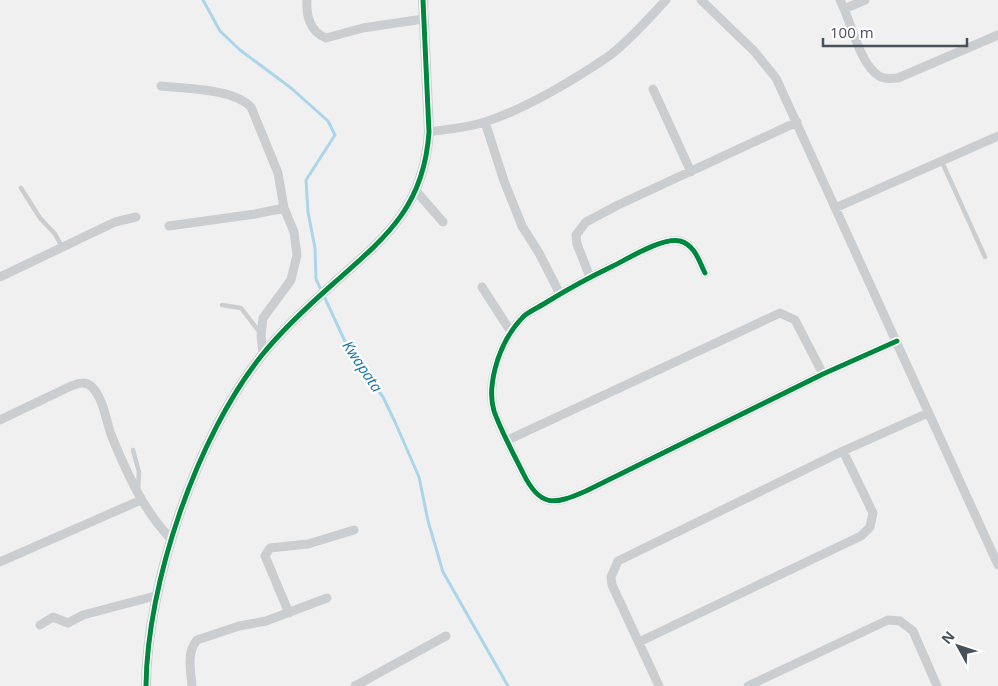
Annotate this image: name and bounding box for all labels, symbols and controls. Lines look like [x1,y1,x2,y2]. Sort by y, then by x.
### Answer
scale bar [823,15,967,47]
text: 100 m [830,22,874,42]
water label: Kwapata [338,336,388,396]
north arrow [933,621,983,671]
text: N [937,627,959,648]

